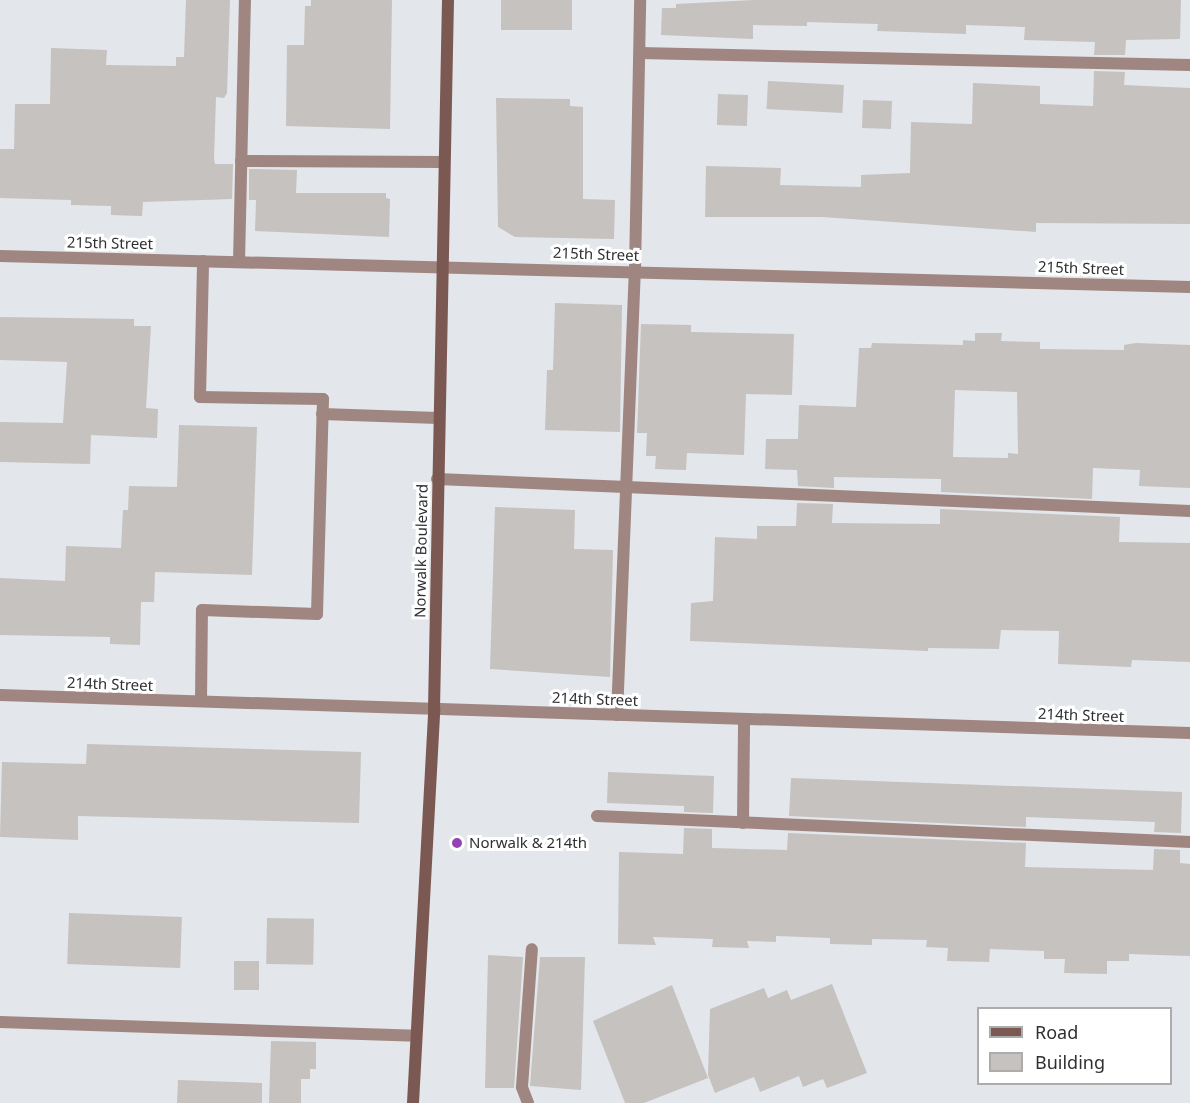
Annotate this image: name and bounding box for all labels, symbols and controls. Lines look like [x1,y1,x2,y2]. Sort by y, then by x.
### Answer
street label: 215th Street [67,233,153,253]
street label: 215th Street [553,244,639,264]
street label: 215th Street [1038,258,1124,278]
street label: Norwalk Boulevard [411,484,431,618]
street label: 214th Street [67,674,153,694]
street label: 214th Street [552,689,638,709]
street label: 214th Street [1038,705,1124,725]
place label: Norwalk & 214th [469,834,587,852]
marker: Norwalk & 214th [450,836,464,850]
legend [977,1007,1172,1085]
text: Road [1035,1020,1078,1044]
text: Building [1035,1050,1105,1074]

